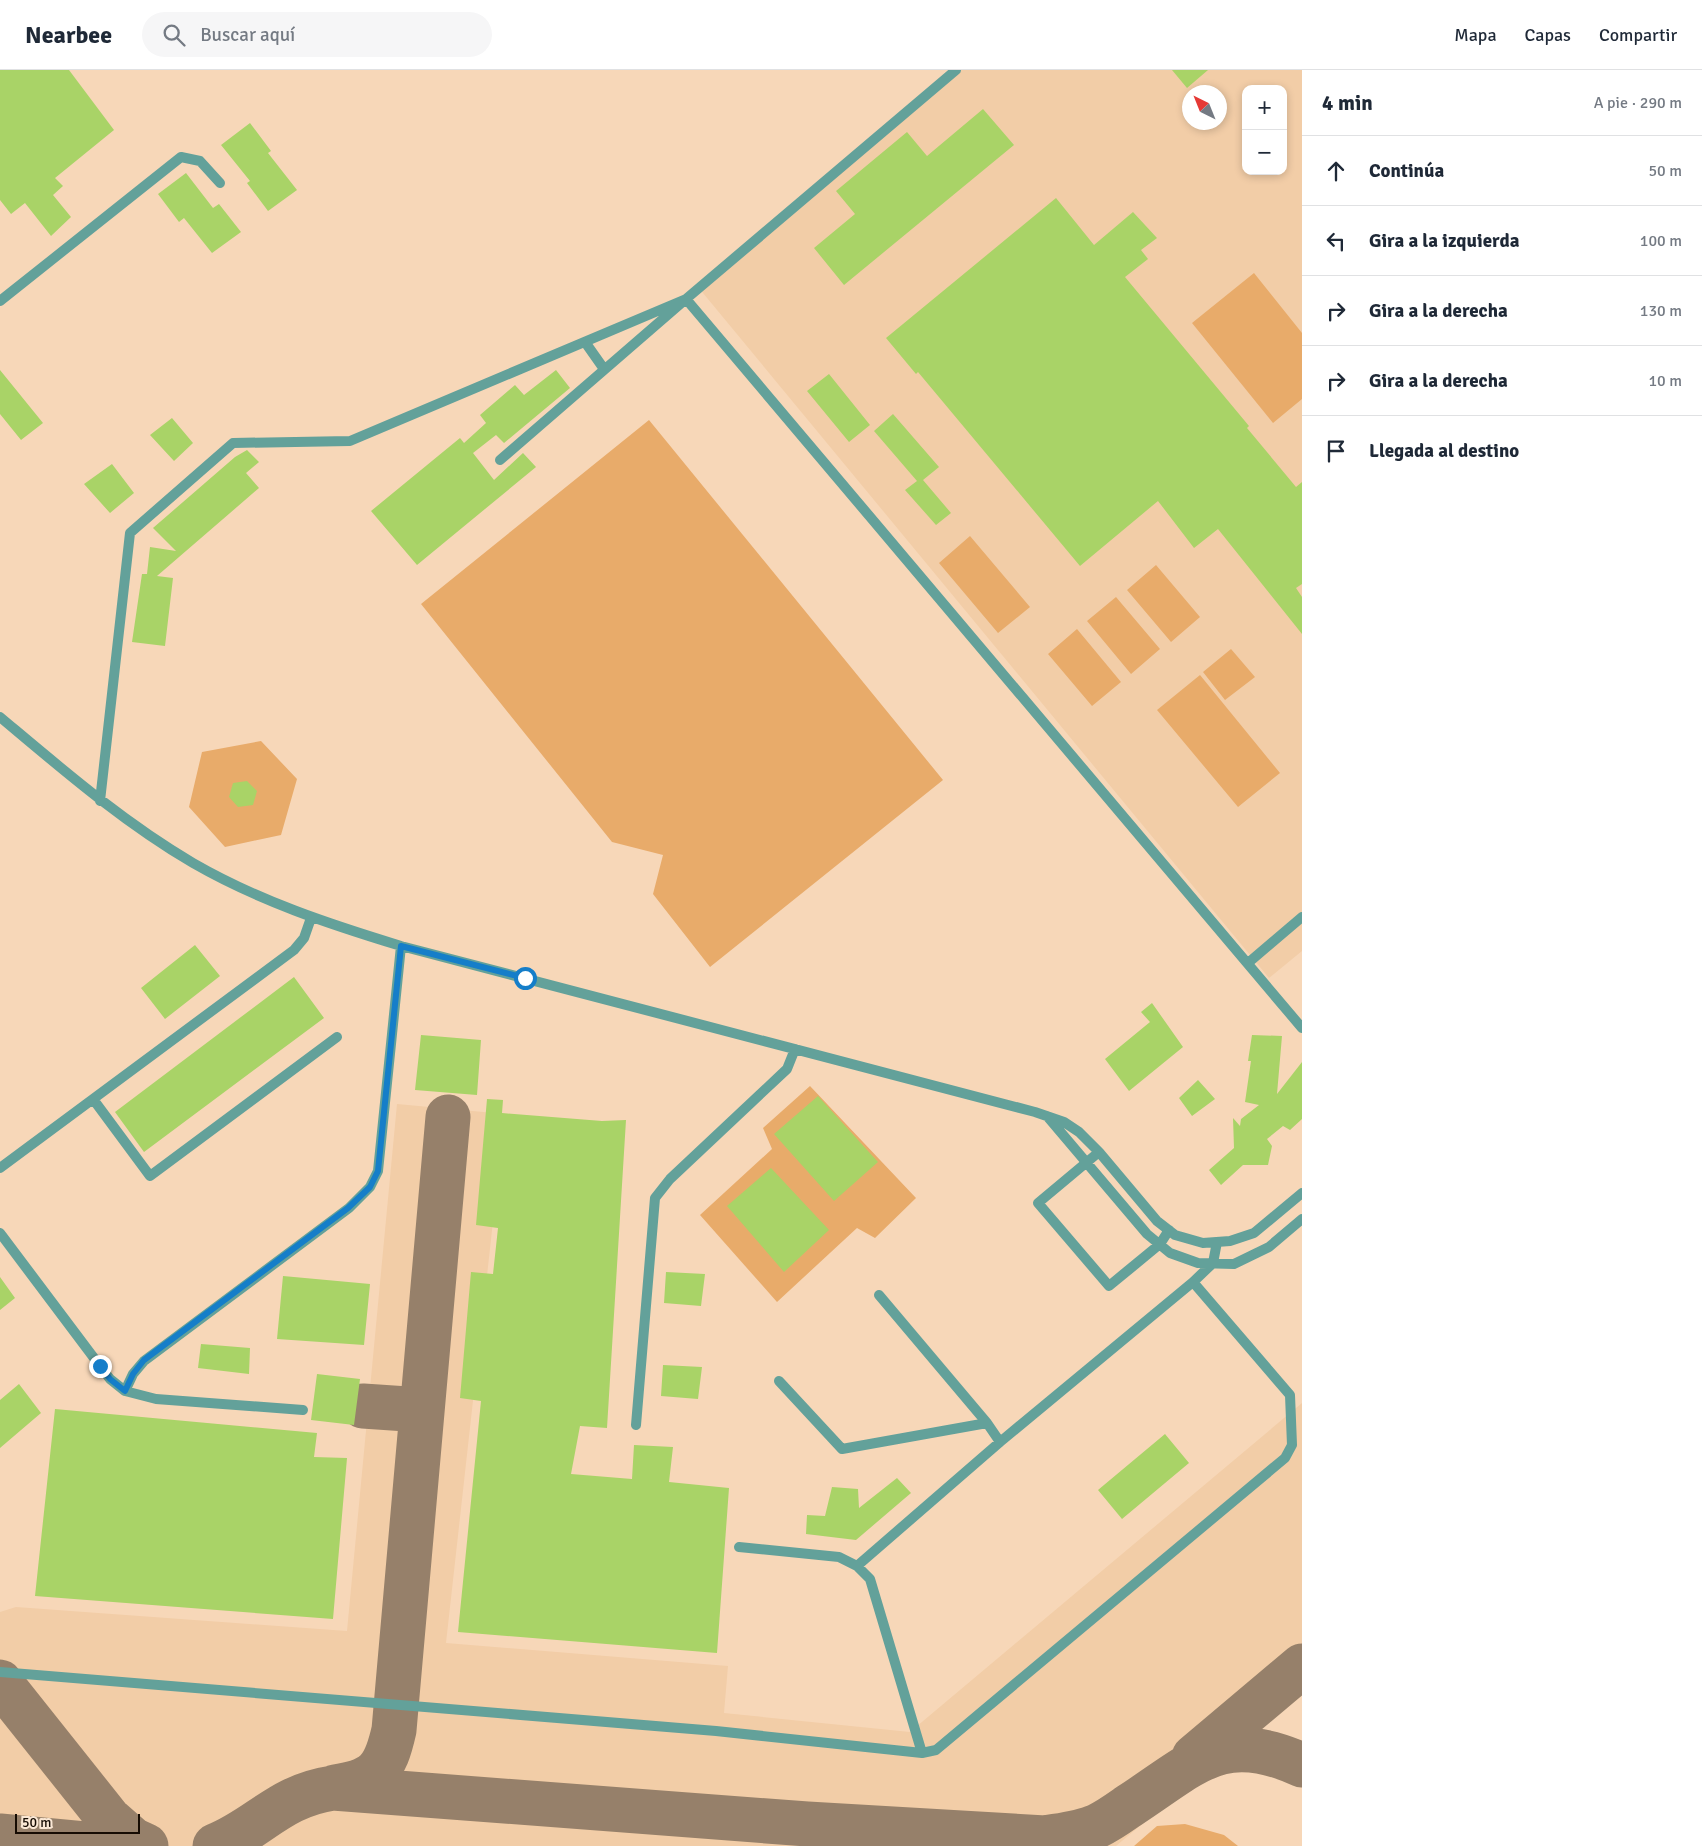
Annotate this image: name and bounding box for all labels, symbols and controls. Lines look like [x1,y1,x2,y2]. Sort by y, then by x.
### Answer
search box [142,12,492,57]
text: Nearbee [25,20,112,50]
icon: search [160,21,188,49]
text: Buscar aquí [200,23,295,47]
text: Mapa [1454,24,1497,46]
text: Capas [1525,24,1571,46]
text: Compartir [1599,24,1677,46]
north arrow [1182,85,1227,130]
map controls [1242,85,1287,175]
button: + [1242,85,1287,130]
text: 4 min [1322,90,1373,116]
text: A pie · 290 m [1594,93,1682,113]
button: − [1242,130,1287,175]
icon: ahead [1322,157,1350,185]
text: Continúa [1369,159,1444,183]
text: 50 m [1648,161,1682,181]
icon: left [1322,227,1350,255]
text: Gira a la izquierda [1369,229,1519,253]
text: 100 m [1640,231,1682,251]
icon: right [1322,297,1350,325]
text: Gira a la derecha [1369,299,1508,323]
text: 130 m [1640,301,1682,321]
icon: right [1322,367,1350,395]
text: Gira a la derecha [1369,369,1508,393]
text: 10 m [1648,371,1682,391]
icon: arrive [1322,437,1350,465]
text: Llegada al destino [1369,439,1519,463]
route start [514,967,537,990]
route end [89,1355,112,1378]
scale bar [15,1811,140,1834]
text: 50 m [22,1814,51,1831]

